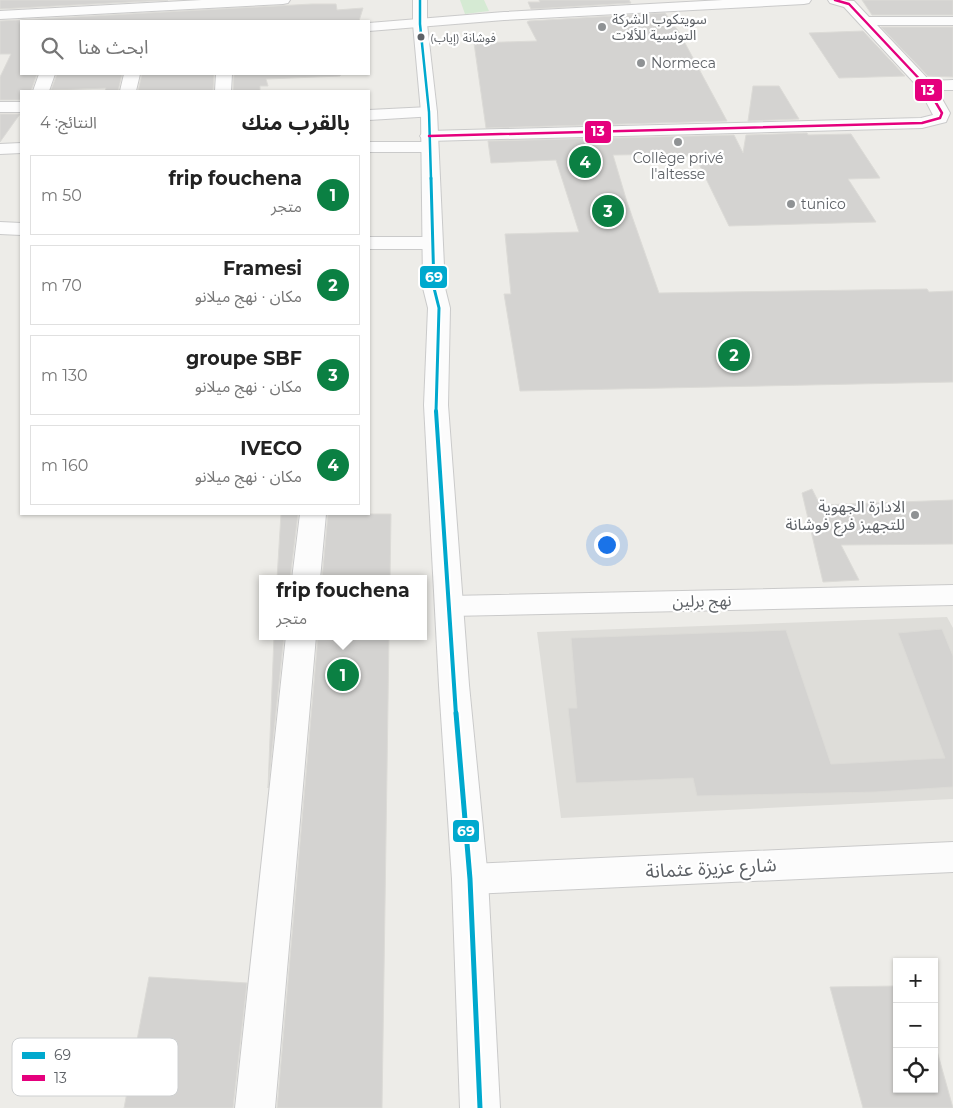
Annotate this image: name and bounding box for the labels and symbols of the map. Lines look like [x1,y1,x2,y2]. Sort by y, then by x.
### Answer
place label: سويتكوب الشركة التونسية للألات [612,10,707,44]
marker: سويتكوب الشركة التونسية للألات [596,21,608,33]
place label: فوشانة (إياب) [430,30,496,46]
marker: فوشانة (إياب) [416,32,426,42]
place label: Normeca [651,54,716,72]
marker: Normeca [635,57,647,69]
line badge: 13 [914,78,943,102]
text: 13 [921,81,935,99]
line badge: 13 [584,120,612,144]
text: 13 [591,122,605,140]
marker: Collège privé l'altesse [672,136,684,148]
pin: 4 [569,143,601,181]
place label: Collège privé l'altesse [633,149,723,183]
pin: 3 [592,192,624,230]
place label: tunico [801,195,846,213]
marker: tunico [785,198,797,210]
line badge: 69 [419,265,448,289]
text: 69 [425,268,443,286]
pin: 2 [718,336,750,374]
place label: الادارة الجهوية للتجهيز فرع فوشانة [785,497,905,537]
marker: الادارة الجهوية للتجهيز فرع فوشانة [909,509,921,521]
your location [594,532,620,558]
street label: نهج برلين [672,591,732,614]
pin: 1 [327,656,359,694]
line badge: 69 [452,819,480,843]
text: 69 [457,822,475,840]
street label: شارع عزيزة عثمانة [645,853,777,885]
legend [12,1038,178,1096]
text: 69 [54,1046,71,1064]
text: 13 [54,1069,67,1087]

